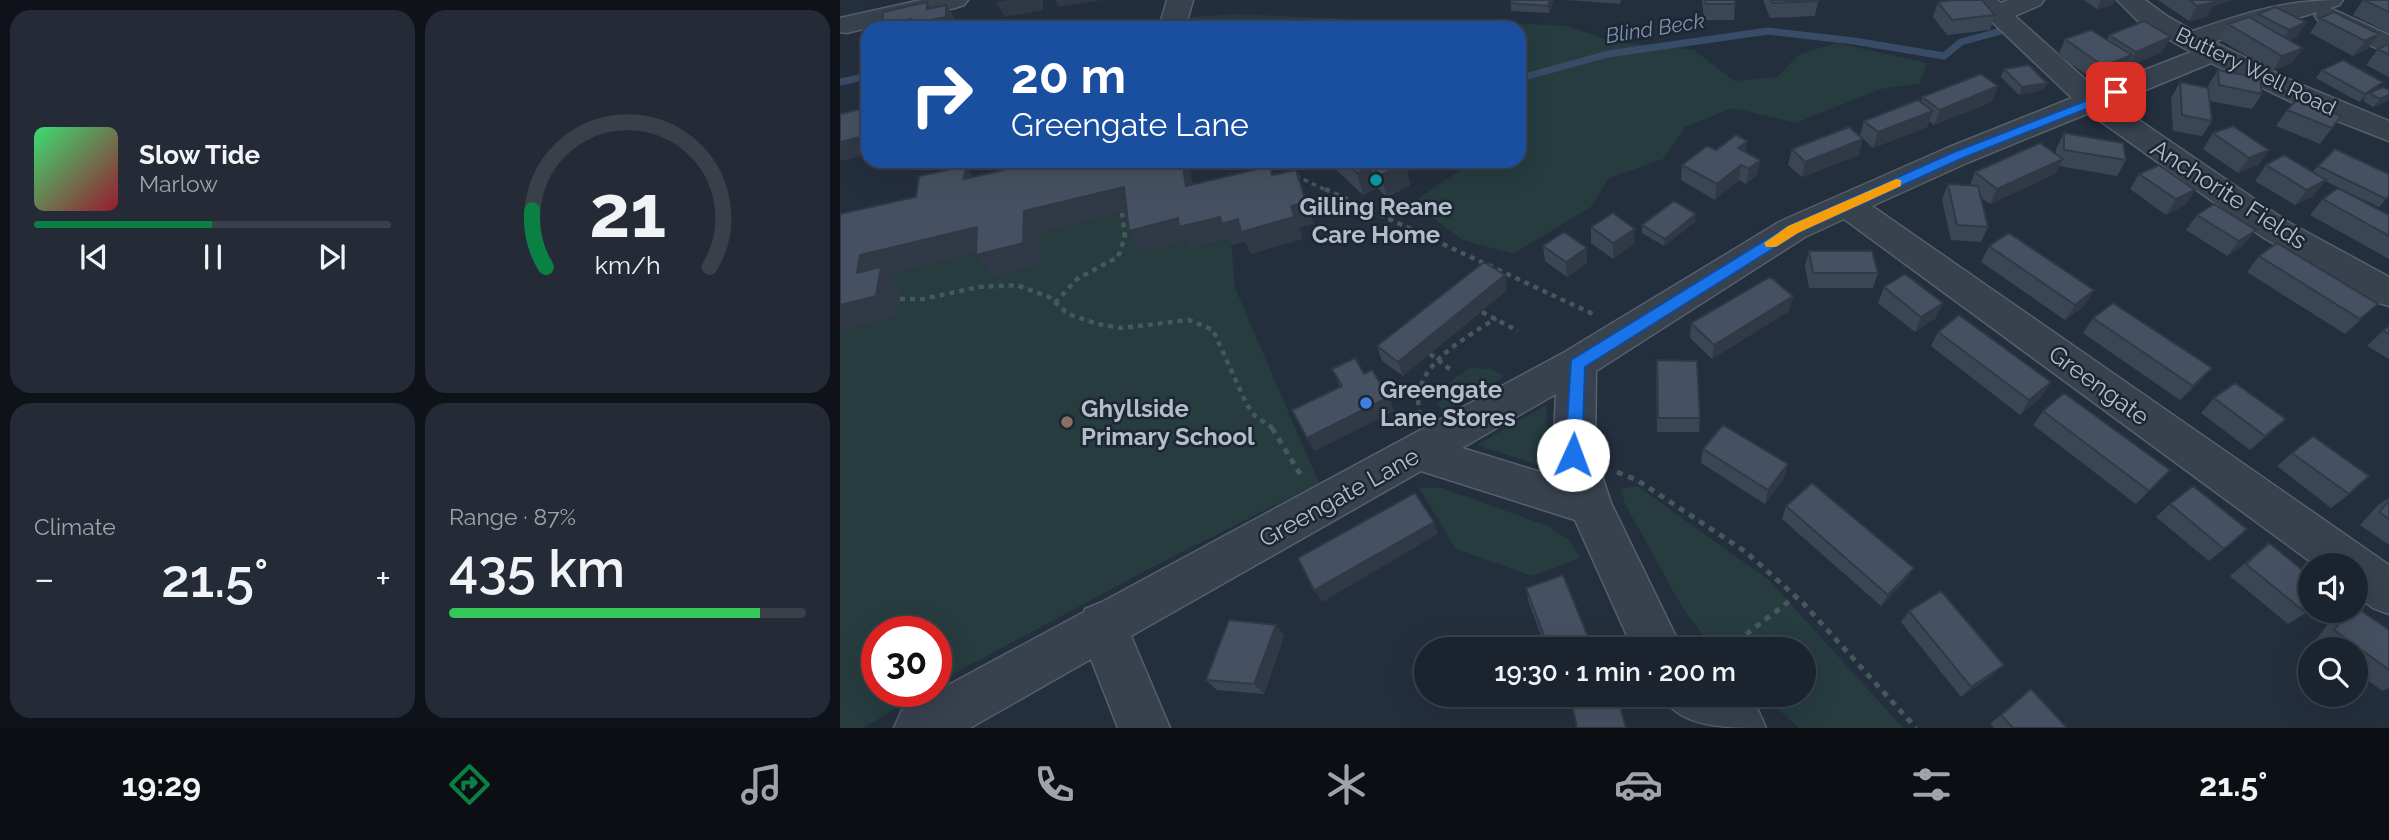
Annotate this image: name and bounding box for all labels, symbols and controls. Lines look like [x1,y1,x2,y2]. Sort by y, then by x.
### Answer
water label: Blind Beck [1604,8,1706,48]
street label: Buttery Well Road [2172,21,2340,121]
text: 20 m [1011,47,1126,104]
icon: right [896,49,987,140]
pin [2086,62,2146,122]
icon: arrive [2097,73,2135,111]
text: Greengate Lane [1011,106,1249,143]
street label: Anchorite Fields [2146,133,2312,255]
text: Slow Tide [139,140,260,170]
text: Marlow [139,170,218,197]
text: 21 [589,170,666,255]
marker: Gilling Reane Care Home [1368,172,1384,188]
place label: Gilling Reane Care Home [1300,192,1452,249]
icon: previous [75,238,113,276]
icon: pause [194,238,232,276]
icon: next [313,238,351,276]
text: km/h [595,250,660,280]
street label: Greengate [2043,339,2155,431]
place label: Greengate Lane Stores [1380,375,1516,432]
place label: Ghyllside Primary School [1081,394,1255,451]
marker: Greengate Lane Stores [1358,395,1374,411]
marker: Ghyllside Primary School [1059,414,1075,430]
position arrow [1536,418,1610,492]
street label: Greengate Lane [1254,441,1424,553]
text: Range · 87% [449,503,576,530]
text: Climate [34,513,116,540]
text: 435 km [449,538,625,599]
text: 21.5° [161,548,268,609]
map controls [2298,553,2368,707]
button: sound [2298,553,2368,623]
text: − [34,556,54,601]
text: + [375,556,391,601]
speed limit sign: 30 [861,616,952,707]
button: search [2298,637,2368,707]
text: 19:30 · 1 min · 200 m [1494,657,1736,687]
icon: directions [445,760,494,809]
icon: music [737,760,786,809]
icon: phone [1030,760,1079,809]
icon: climate [1322,760,1371,809]
icon: car [1614,760,1663,809]
icon: filters [1907,760,1956,809]
text: 19:29 [122,766,201,803]
text: 21.5° [2199,766,2267,803]

